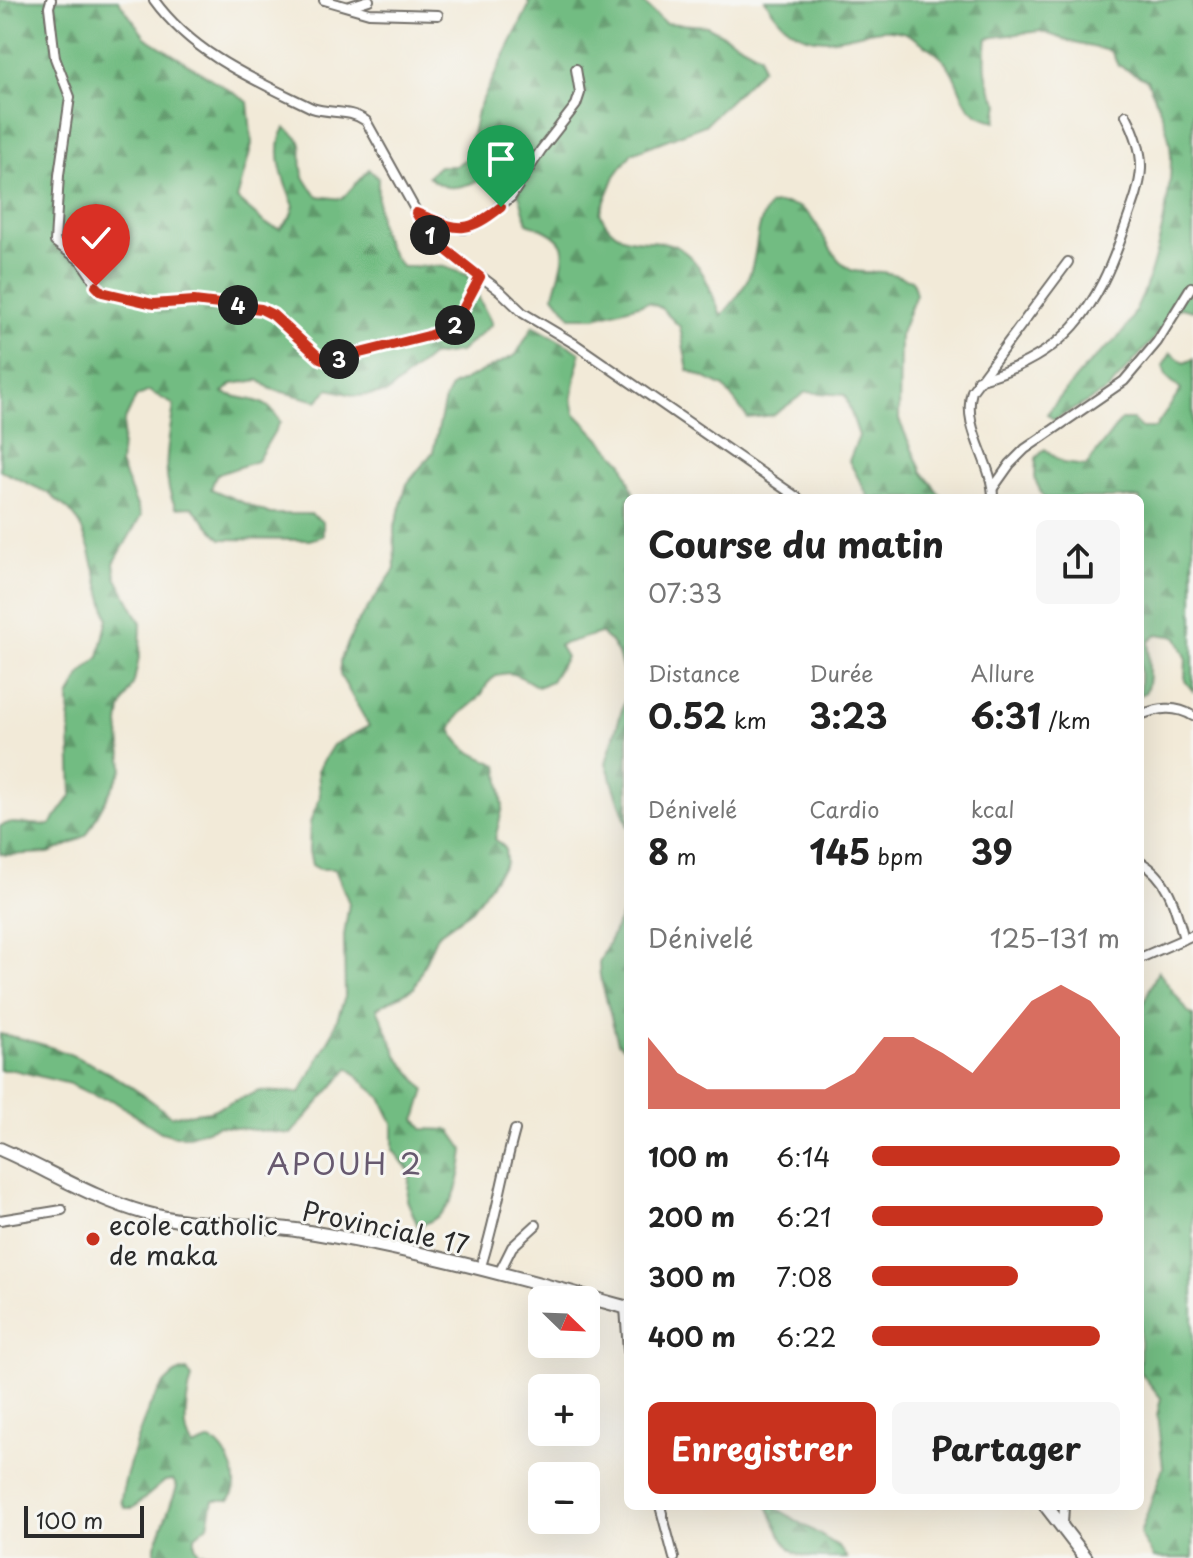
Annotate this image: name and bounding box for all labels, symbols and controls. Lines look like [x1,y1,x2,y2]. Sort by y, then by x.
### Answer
pin [467,125,535,207]
icon: arrive [479,137,523,181]
pin [62,204,130,286]
pin: 1 [410,215,450,255]
icon: check [74,216,118,260]
text: 1 [425,218,435,251]
pin: 4 [218,285,258,325]
text: 4 [231,288,245,321]
pin: 2 [435,305,475,345]
text: 2 [447,308,463,341]
pin: 3 [319,339,359,379]
text: 3 [332,342,346,375]
text: Course du matin [648,516,944,570]
button: share [1036,520,1120,604]
text: 07:33 [648,573,722,612]
text: Distance [648,656,740,689]
text: Durée [809,656,874,689]
text: Allure [971,656,1035,689]
text: 0.52 [648,689,727,741]
text: 3:23 [809,689,887,741]
text: 6:31 [971,689,1041,741]
text: km [727,703,767,736]
text: /km [1041,703,1091,736]
text: Dénivelé [648,792,737,825]
text: Cardio [809,792,879,825]
text: kcal [971,792,1015,825]
text: 8 [648,825,669,877]
text: 145 [809,825,870,877]
text: 39 [971,825,1013,877]
text: m [669,839,696,872]
text: bpm [870,839,923,872]
text: Dénivelé [648,918,753,957]
text: 125–131 m [990,918,1120,957]
text: 100 m [648,1137,729,1176]
text: 6:14 [776,1137,831,1176]
district label: APOUH 2 [267,1140,423,1185]
street label: Provinciale 17 [299,1190,473,1264]
text: 200 m [648,1197,735,1236]
text: 6:21 [776,1197,832,1236]
place label: ecole catholic de maka [109,1205,278,1274]
marker: ecole catholic de maka [84,1230,102,1248]
text: 300 m [648,1257,736,1296]
text: 7:08 [776,1257,833,1296]
north arrow [528,1286,600,1358]
map controls [528,1286,600,1534]
text: 400 m [648,1317,736,1356]
text: 6:22 [776,1317,837,1356]
button: + [528,1374,600,1446]
button: Enregistrer [648,1402,876,1494]
button: Partager [892,1402,1120,1494]
button: − [528,1462,600,1534]
scale bar [24,1502,144,1538]
text: 100 m [36,1503,103,1536]

